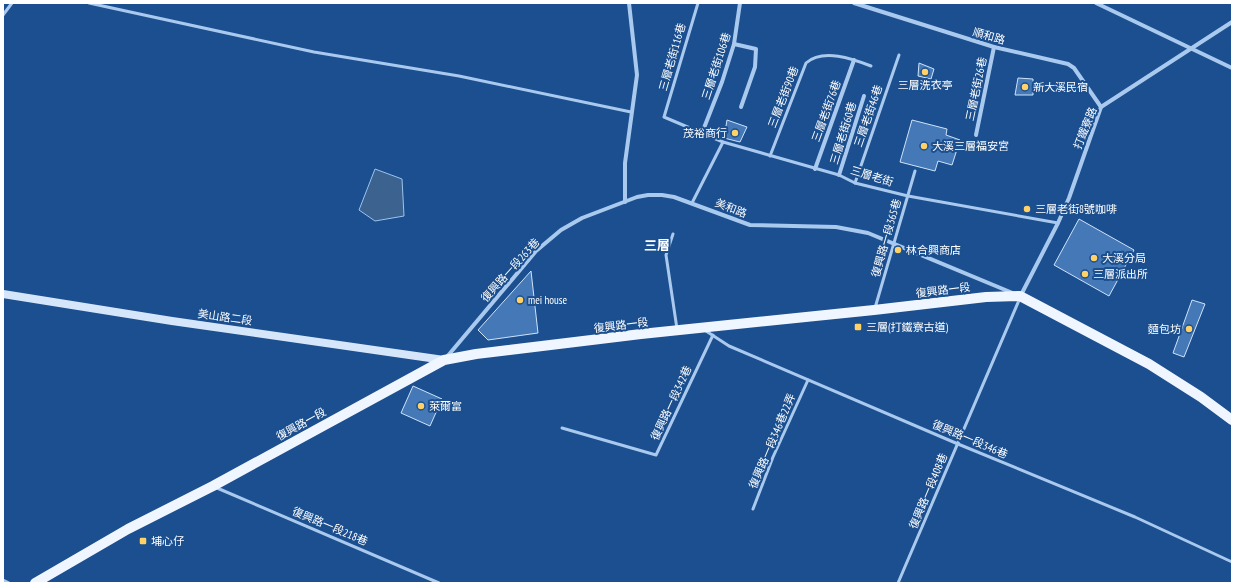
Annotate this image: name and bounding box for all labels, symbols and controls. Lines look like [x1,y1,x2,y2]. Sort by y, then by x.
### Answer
street label: 三層老街116巷 [656,21,688,93]
street label: 順和路 [971,25,1007,47]
street label: 三層老街106巷 [699,31,733,101]
street label: 三層老街26巷 [962,56,990,122]
street label: 三層老街90巷 [765,64,801,130]
marker: 三層洗衣亭 [920,67,930,77]
street label: 三層老街76巷 [808,78,844,144]
place label: 三層洗衣亭 [898,78,953,92]
place label: 新大溪民宿 [1033,80,1088,94]
marker: 新大溪民宿 [1020,82,1030,92]
street label: 三層老街46巷 [851,83,885,149]
street label: 三層老街60巷 [827,100,859,166]
street label: 打鐵寮路 [1070,105,1100,151]
place label: 茂裕商行 [683,126,727,140]
marker: 茂裕商行 [730,128,740,138]
place label: 大溪三層福安宮 [932,139,1009,153]
marker: 大溪三層福安宮 [919,141,929,151]
street label: 三層老街 [849,163,895,189]
street label: 美和路 [713,196,749,220]
street label: 復興路一段365巷 [868,197,904,279]
place label: 三層老街8號咖啡 [1035,202,1117,216]
marker: 三層老街8號咖啡 [1022,204,1032,214]
street label: 復興路一段263巷 [478,235,542,305]
district label: 三層 [644,237,670,254]
place label: 林合興商店 [906,243,961,257]
marker: 林合興商店 [893,245,903,255]
place label: 大溪分局 [1102,251,1146,265]
marker: 大溪分局 [1089,253,1099,263]
place label: 三層派出所 [1093,267,1148,281]
marker: 三層派出所 [1080,269,1090,279]
street label: 復興路一段 [915,280,971,300]
place label: mei house [528,293,568,307]
marker: mei house [515,295,525,305]
street label: 美山路二段 [197,306,253,328]
street label: 復興路一段 [593,315,649,335]
place label: 三層(打鐵寮古道) [866,320,949,334]
marker: 三層(打鐵寮古道) [853,322,863,332]
place label: 麵包坊 [1148,322,1181,336]
marker: 麵包坊 [1184,324,1194,334]
street label: 復興路一段342巷 [648,363,694,443]
street label: 復興路一段346巷22弄 [746,391,798,491]
place label: 萊爾富 [429,399,462,413]
marker: 萊爾富 [416,401,426,411]
street label: 復興路一段 [274,405,328,443]
street label: 復興路一段346巷 [930,417,1010,461]
street label: 復興路一段408巷 [906,451,950,531]
street label: 復興路一段218巷 [290,504,370,548]
place label: 埔心仔 [151,534,184,548]
marker: 埔心仔 [138,536,148,546]

